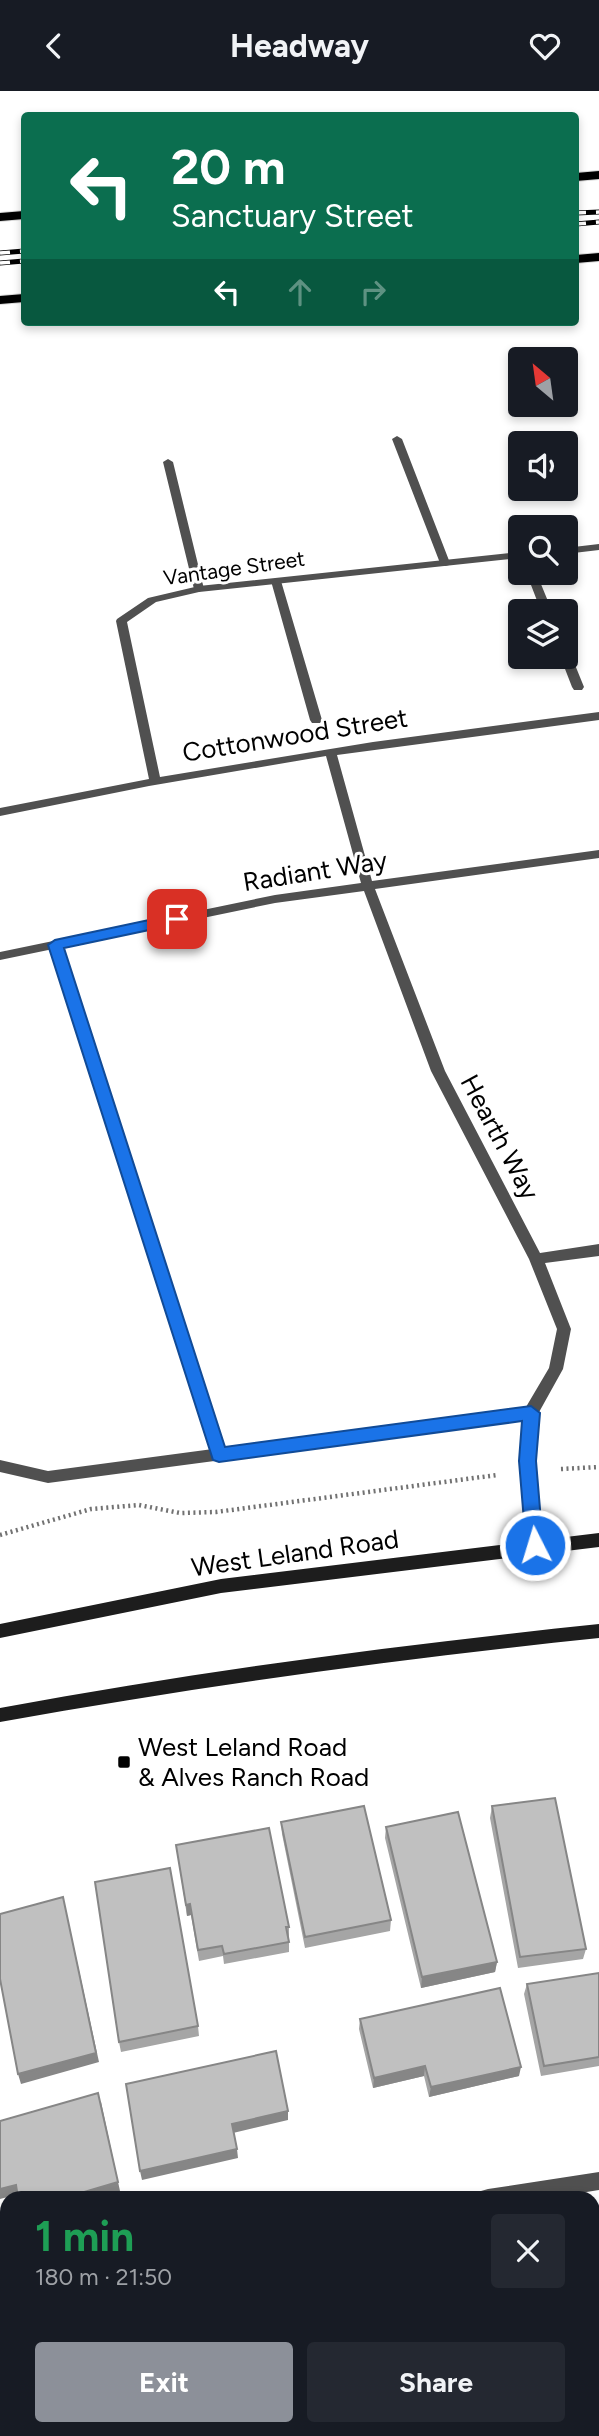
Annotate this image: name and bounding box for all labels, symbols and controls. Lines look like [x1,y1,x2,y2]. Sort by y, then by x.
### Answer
icon: back [35,27,73,65]
text: Headway [230,27,369,65]
icon: heart [526,27,564,65]
text: 20 m [171,137,286,196]
icon: left [56,140,147,231]
text: Sanctuary Street [171,197,414,235]
icon: left [208,273,246,311]
icon: ahead [281,273,319,311]
icon: right [354,273,392,311]
north arrow [508,347,578,417]
map controls [508,347,578,669]
button: sound [508,431,578,501]
button: search [508,515,578,585]
street label: Vantage Street [162,546,306,590]
button: layers [508,599,578,669]
street label: Cottonwood Street [180,701,410,769]
street label: Radiant Way [241,844,390,898]
pin [147,889,207,949]
icon: arrive [158,900,196,938]
street label: Hearth Way [454,1069,546,1205]
position arrow [498,1508,572,1582]
street label: West Leland Road [189,1523,401,1583]
place label: West Leland Road & Alves Ranch Road [138,1731,369,1793]
marker: West Leland Road & Alves Ranch Road [116,1754,132,1770]
text: 1 min [35,2211,134,2262]
button: close [491,2214,565,2288]
text: 180 m · 21:50 [35,2263,172,2291]
button: Exit [35,2342,293,2422]
button: Share [307,2342,565,2422]

